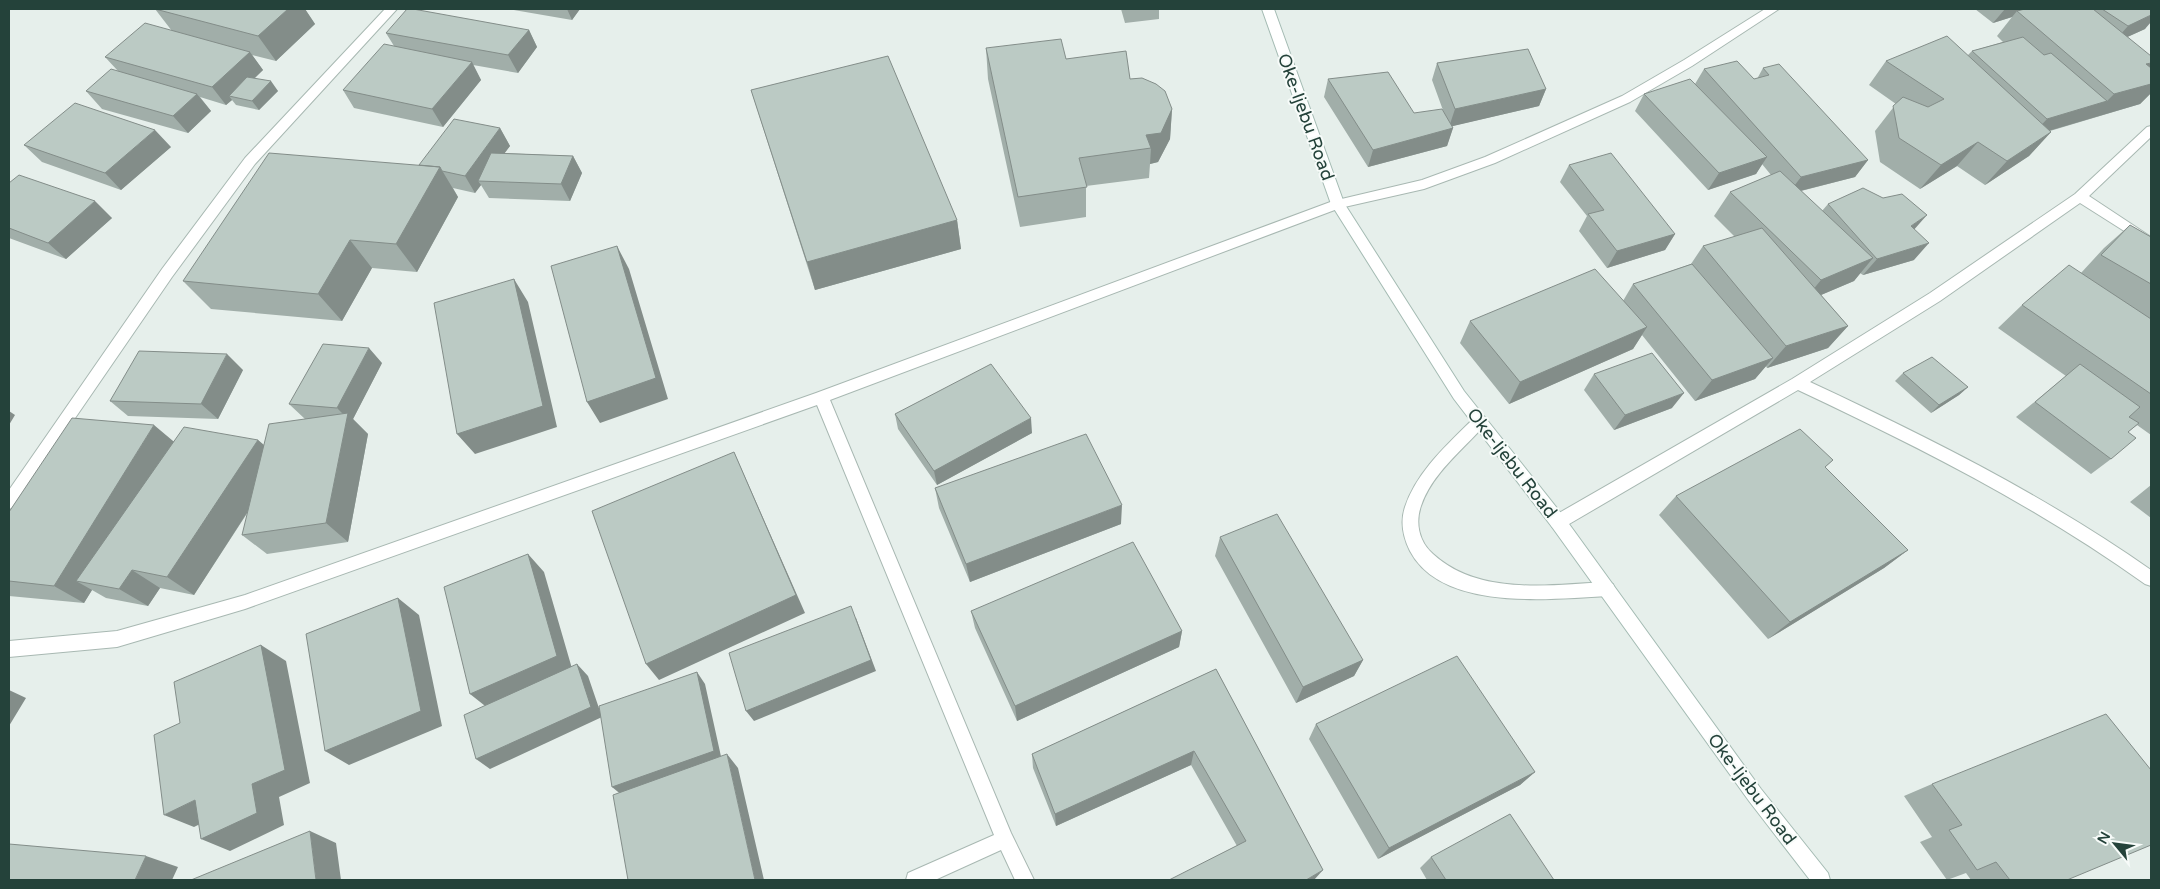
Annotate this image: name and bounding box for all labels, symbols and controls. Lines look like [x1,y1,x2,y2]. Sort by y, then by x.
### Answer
street label: Oke-Ijebu Road [1273,50,1339,184]
street label: Oke-Ijebu Road [1462,404,1562,522]
street label: Oke-Ijebu Road [1703,729,1801,849]
north arrow [2090,819,2140,869]
text: N [2094,829,2114,847]

